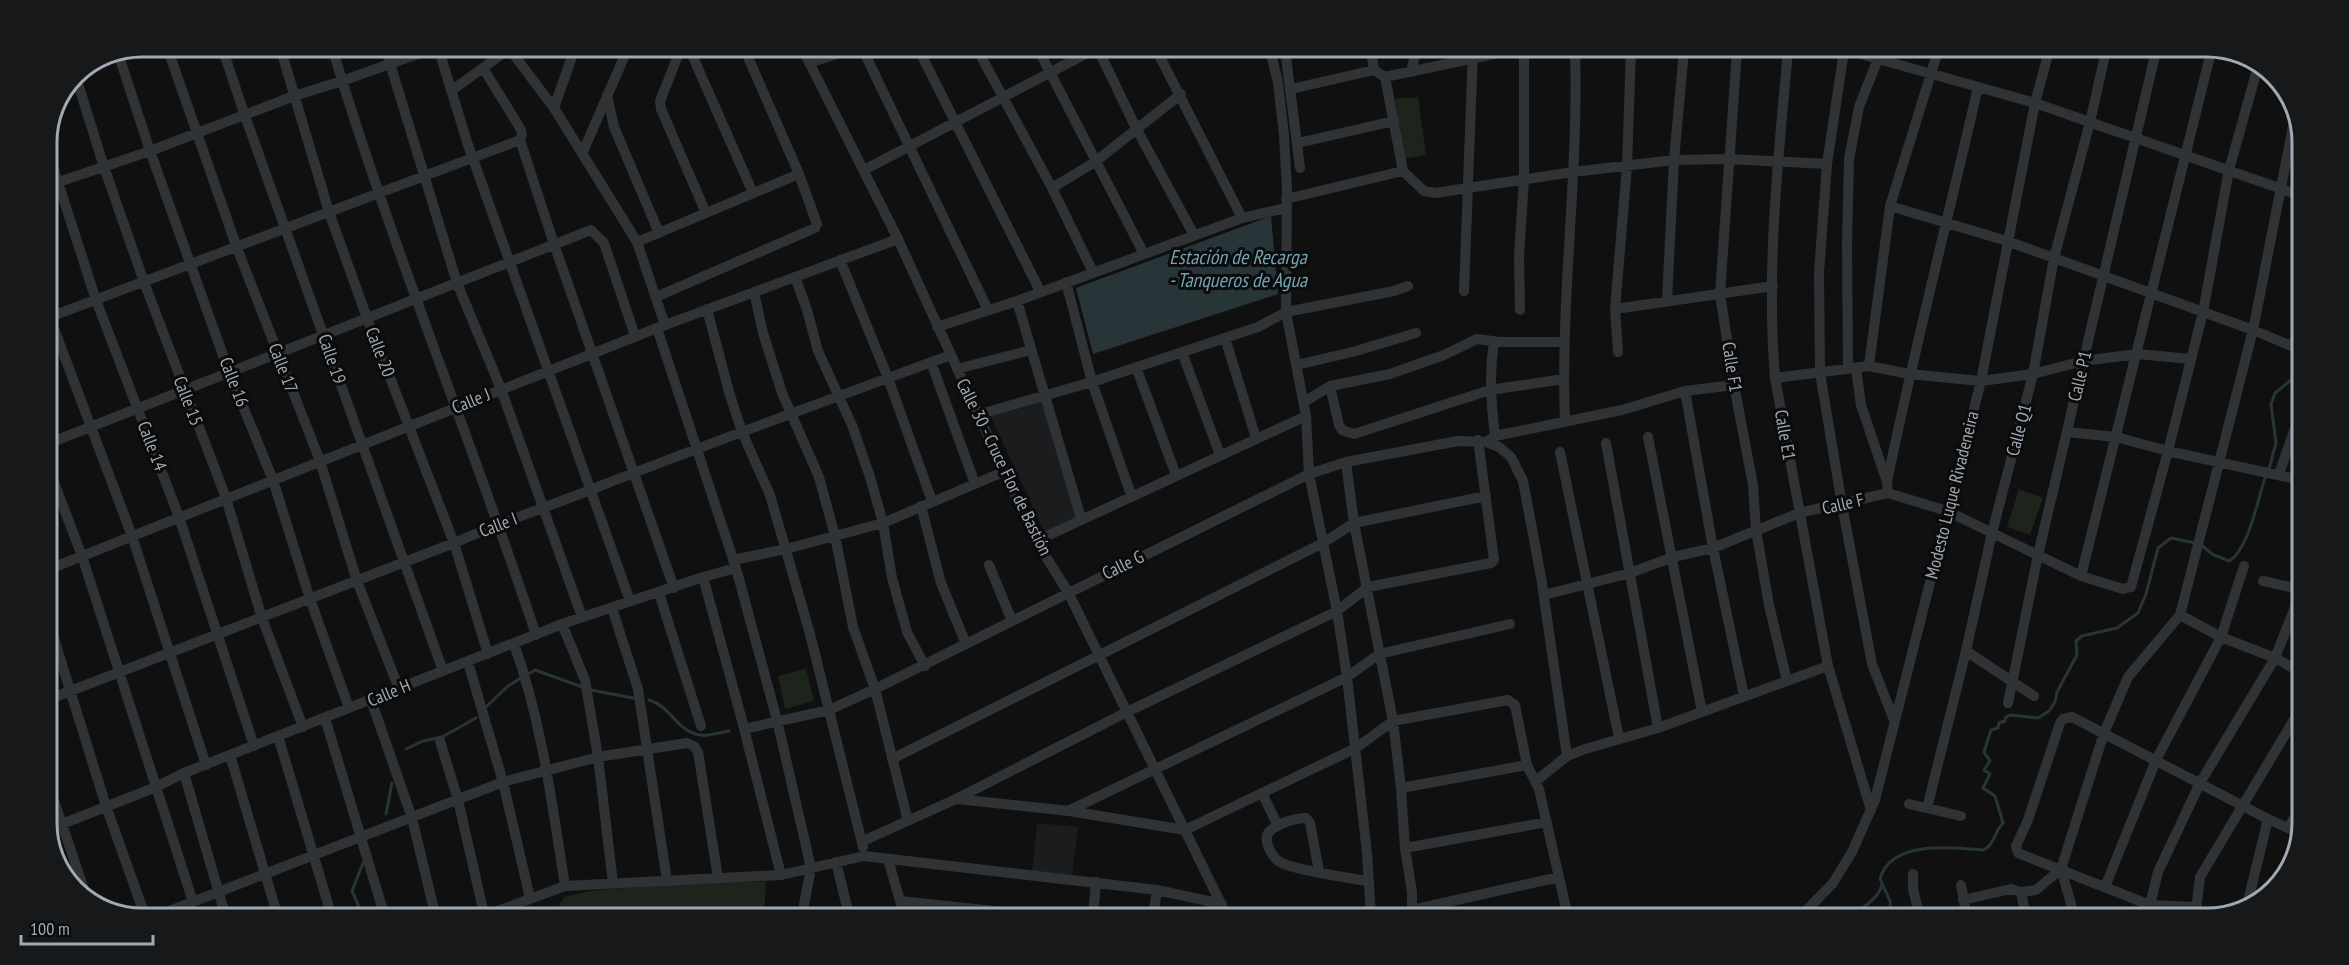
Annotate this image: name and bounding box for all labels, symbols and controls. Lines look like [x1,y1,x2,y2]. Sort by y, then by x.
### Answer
water label: Estación de Recarga - Tanqueros de Agua [1169,244,1308,293]
street label: Calle 20 [361,324,400,380]
street label: Calle 19 [313,331,352,387]
street label: Calle 17 [264,340,303,396]
street label: Calle F1 [1717,340,1748,394]
street label: Calle P1 [2063,348,2096,403]
street label: Calle 16 [215,354,254,410]
street label: Calle 15 [169,373,208,429]
street label: Calle 30 - Cruce Flor de Bastión [952,374,1057,559]
street label: Calle J [448,383,493,419]
street label: Calle Q1 [2001,401,2036,458]
street label: Calle E1 [1770,408,1801,462]
street label: Modesto Luque Rivadeneira [1920,409,1983,581]
street label: Calle 14 [133,418,172,474]
street label: Calle F [1820,488,1866,519]
street label: Calle I [475,507,520,542]
street label: Calle G [1098,545,1148,584]
street label: Calle H [364,674,414,712]
scale bar [21,908,153,946]
text: 100 m [30,917,70,940]

